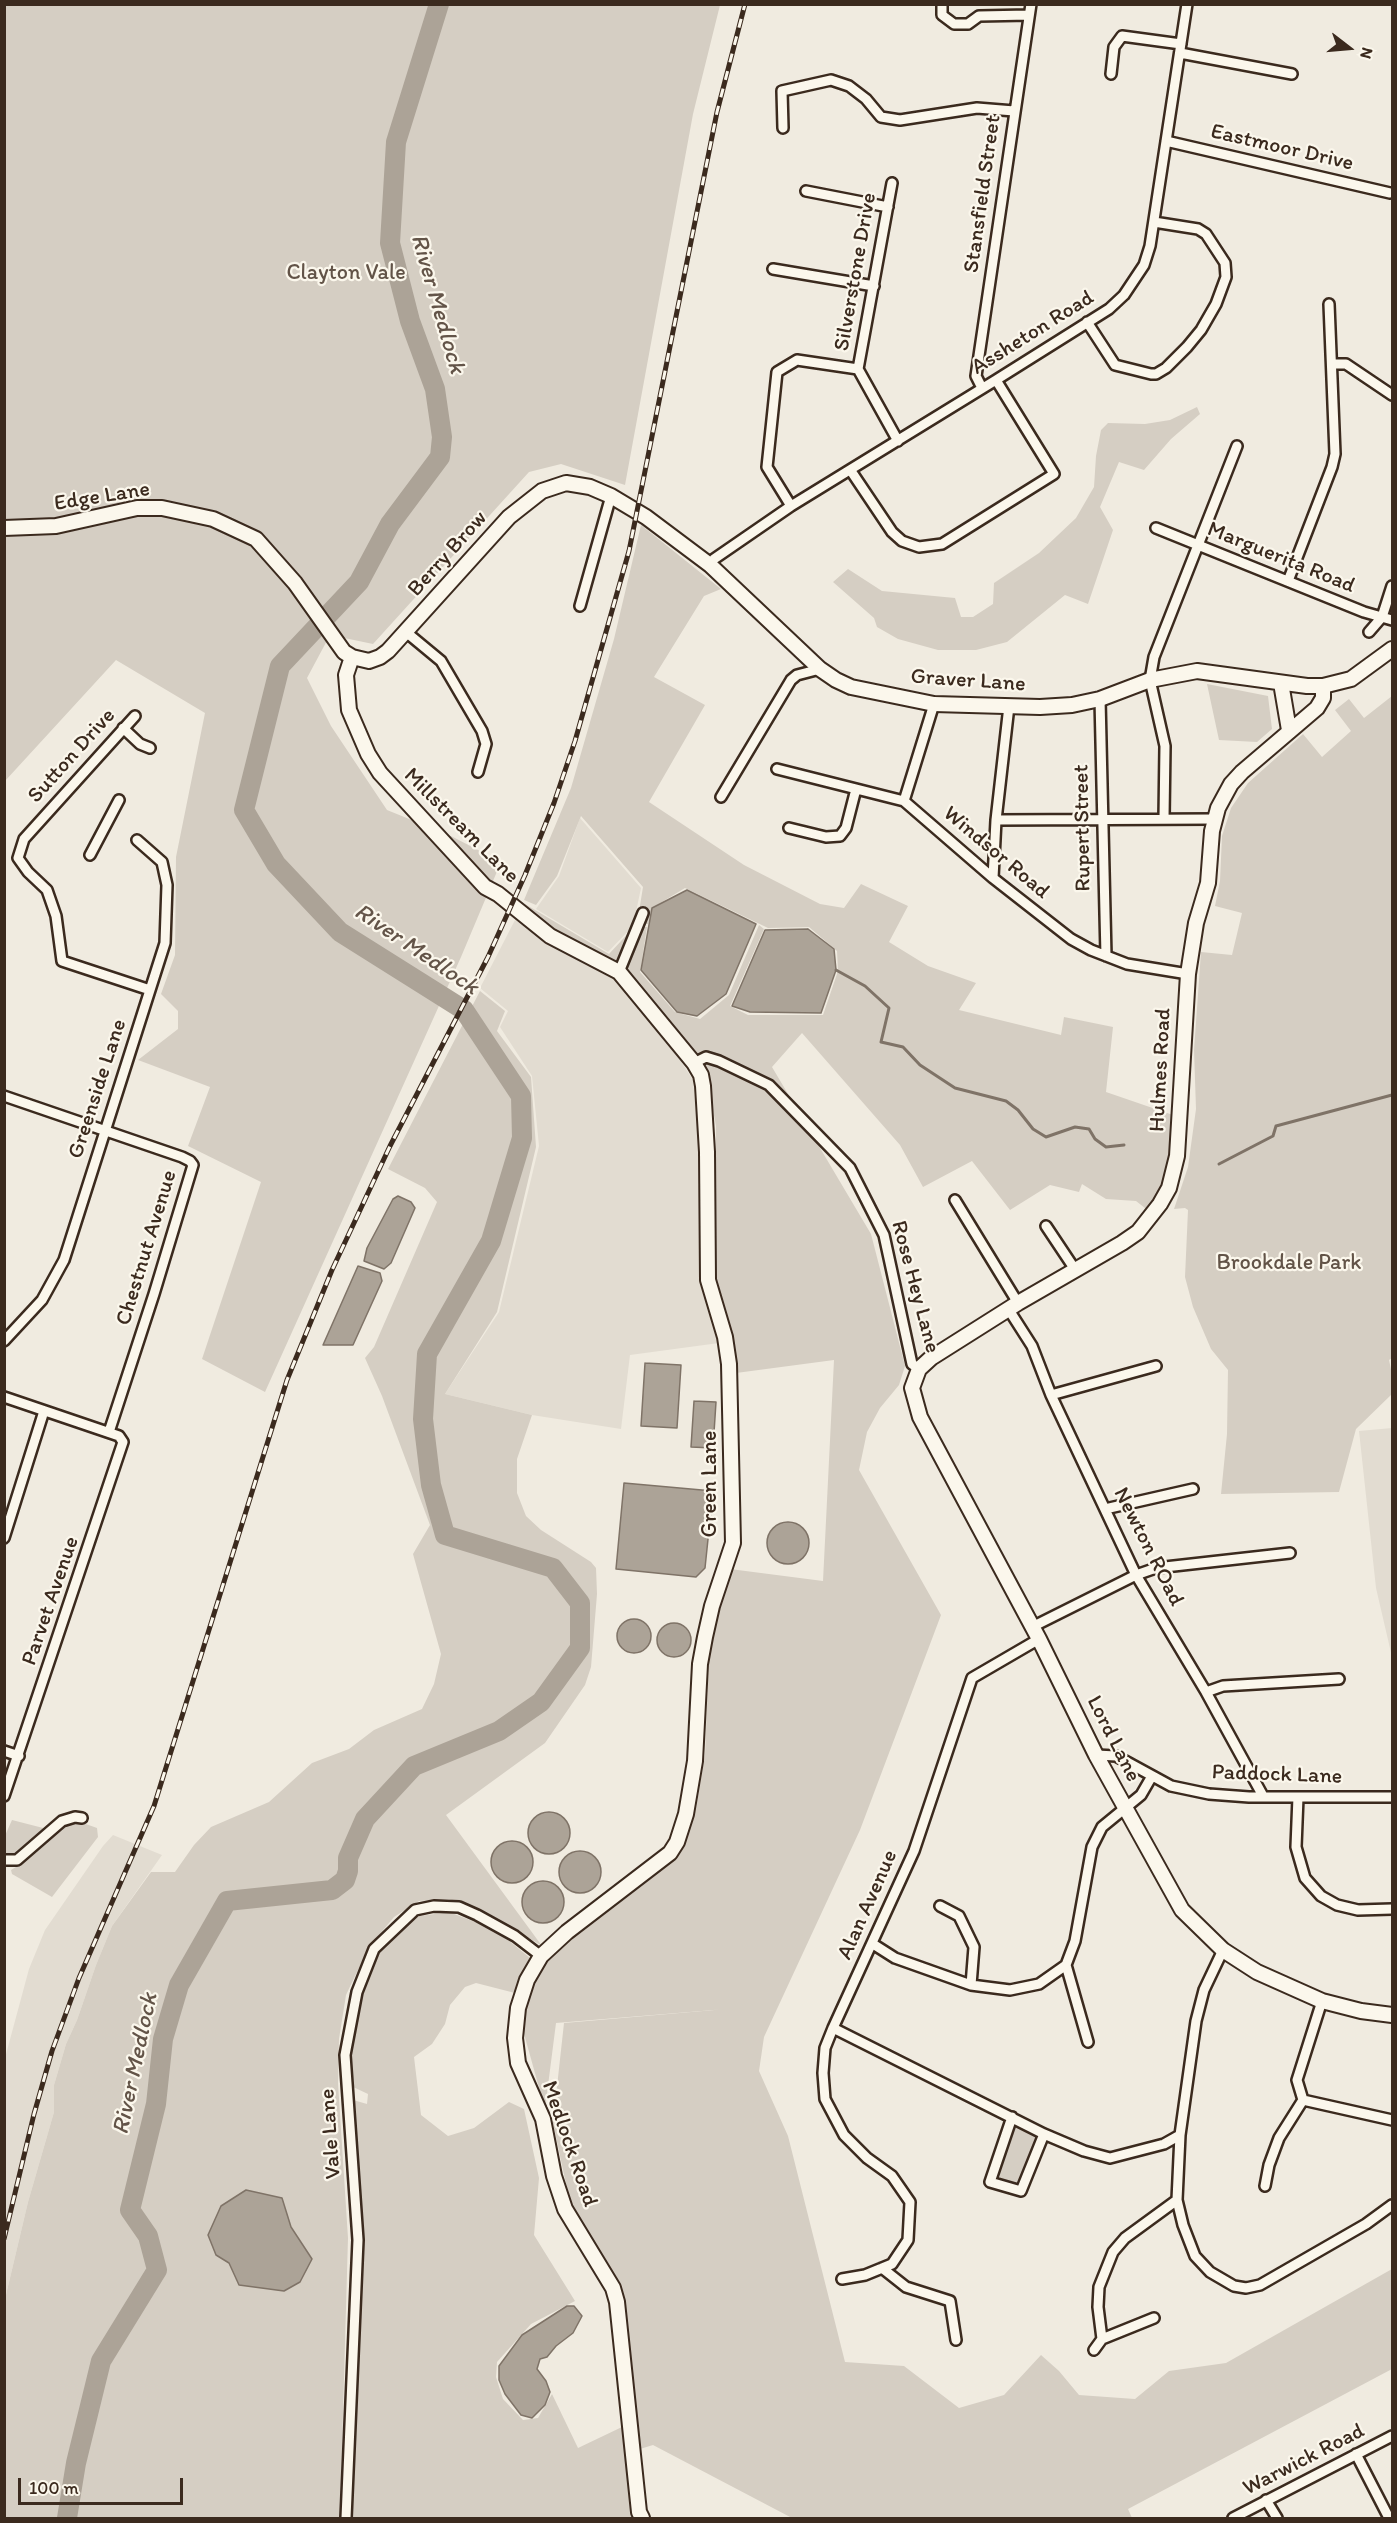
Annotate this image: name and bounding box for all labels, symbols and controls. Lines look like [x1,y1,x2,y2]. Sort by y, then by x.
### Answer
north arrow [1319,18,1379,78]
text: N [1356,45,1377,61]
street label: Stansfield Street [959,113,1007,275]
street label: Eastmoor Drive [1208,119,1356,177]
street label: Silverstone Drive [829,191,883,353]
water label: River Medlock [403,231,471,377]
park label: Clayton Vale [286,260,406,286]
street label: Assheton Road [967,285,1099,381]
street label: Edge Lane [52,476,152,518]
street label: Berry Brow [403,506,493,602]
street label: Marguerita Road [1203,516,1359,600]
street label: Graver Lane [910,664,1026,698]
street label: Sutton Drive [23,703,121,809]
street label: Millstream Lane [398,763,524,889]
street label: Rupert Street [1069,764,1097,892]
street label: Windsor Road [937,801,1055,905]
water label: River Medlock [348,898,484,1002]
street label: Hulmes Road [1145,1007,1177,1133]
street label: Greenside Lane [63,1016,133,1162]
street label: Chestnut Avenue [111,1167,183,1329]
street label: Rose Hey Lane [885,1218,945,1356]
park label: Brookdale Park [1217,1250,1361,1276]
street label: Green Lane [697,1431,723,1537]
street label: Newton ROad [1107,1483,1189,1611]
street label: Parvet Avenue [17,1533,85,1669]
street label: Lord Lane [1080,1691,1146,1787]
street label: Paddock Lane [1211,1760,1343,1790]
street label: Alan Avenue [832,1846,904,1964]
water label: River Medlock [107,1991,165,2137]
street label: Medlock Road [535,2078,603,2210]
street label: Vale Lane [315,2088,347,2180]
street label: Warwick Road [1239,2418,1369,2502]
scale bar [21,2466,186,2504]
text: 100 m [29,2477,79,2499]

